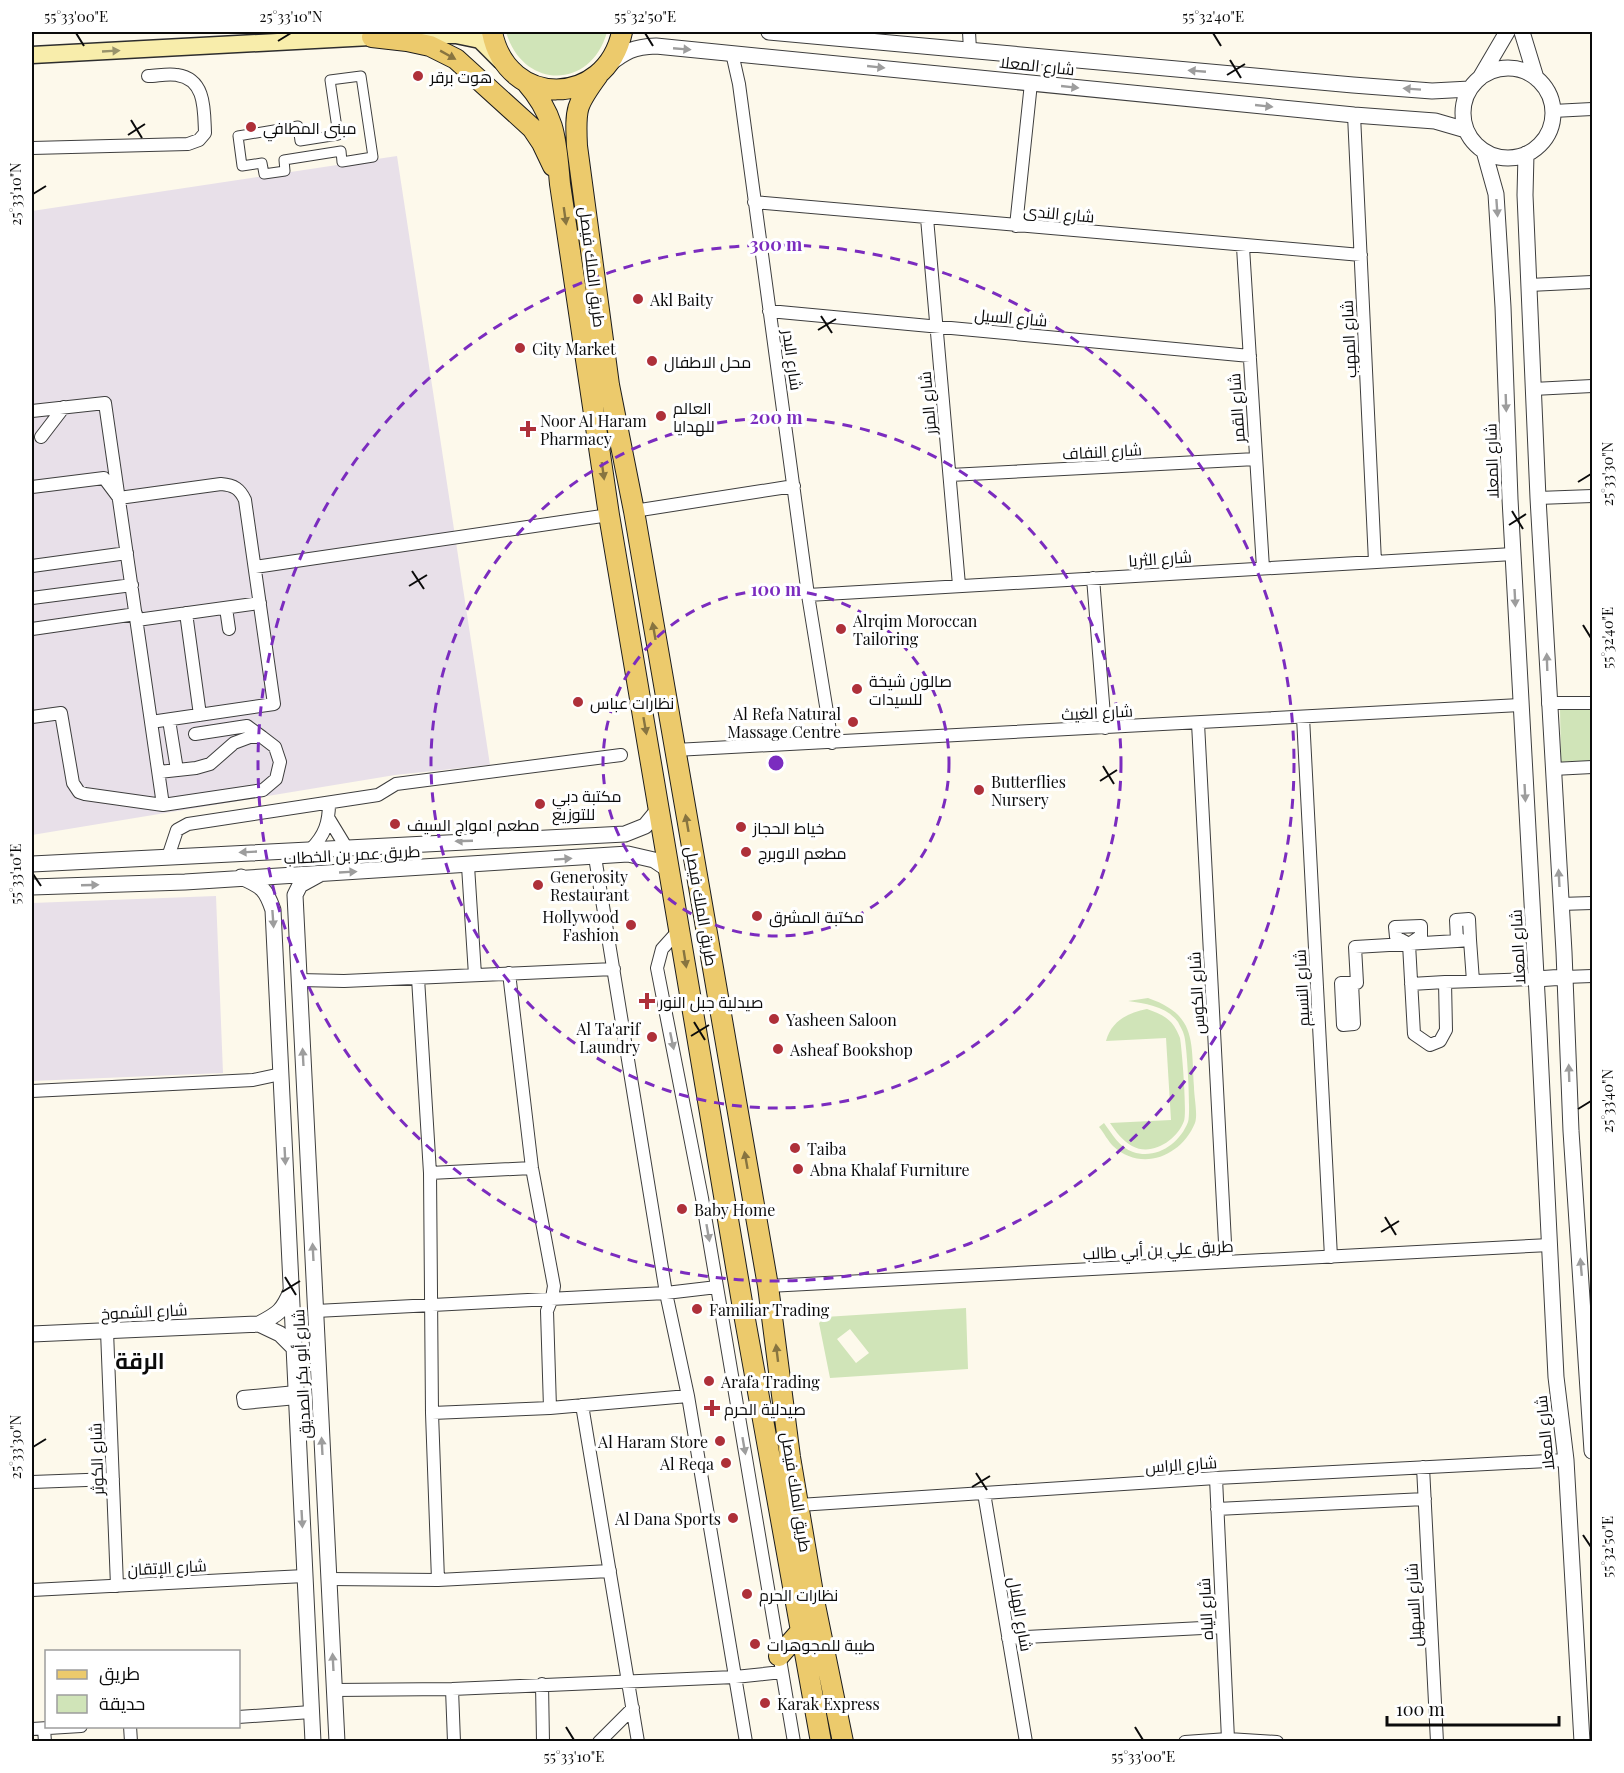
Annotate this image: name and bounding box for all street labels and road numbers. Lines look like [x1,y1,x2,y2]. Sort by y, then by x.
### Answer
street label: شارع المعلا [998,51,1076,81]
street label: شارع الندى [1022,199,1095,229]
street label: طريق الملك فيصل [574,206,611,329]
street label: شارع المهب [1335,299,1363,379]
street label: شارع السيل [973,303,1048,333]
street label: شارع البدر [776,327,808,392]
street label: شارع المزر [914,370,942,437]
street label: شارع القمر [1223,372,1251,444]
street label: شارع المعلا [1479,423,1505,499]
street label: شارع النفاف [1062,438,1143,466]
street label: شارع الثريا [1128,545,1193,573]
street label: شارع الغيث [1061,700,1133,726]
street label: طريق عمر بن الخطاب [283,840,421,869]
street label: طريق الملك فيصل [680,844,723,968]
street label: شارع المعلا [1505,909,1531,985]
street label: شارع النسيم [1288,949,1316,1027]
street label: شارع الكوس [1183,951,1211,1035]
street label: طريق علي بن أبي طالب [1082,1235,1234,1267]
street label: شارع الشموخ [100,1298,188,1326]
street label: شارع أبو بكر الصديق [287,1308,317,1439]
street label: شارع المعلا [1530,1394,1560,1472]
street label: شارع الكوثر [84,1422,110,1497]
street label: طريق الملك فيصل [776,1430,817,1554]
street label: شارع الراس [1144,1451,1218,1479]
street label: شارع الإتقان [127,1554,207,1582]
street label: شارع السهيل [1400,1562,1428,1647]
street label: شارع الهلال [1002,1575,1038,1653]
street label: شارع الياه [1193,1577,1219,1641]

